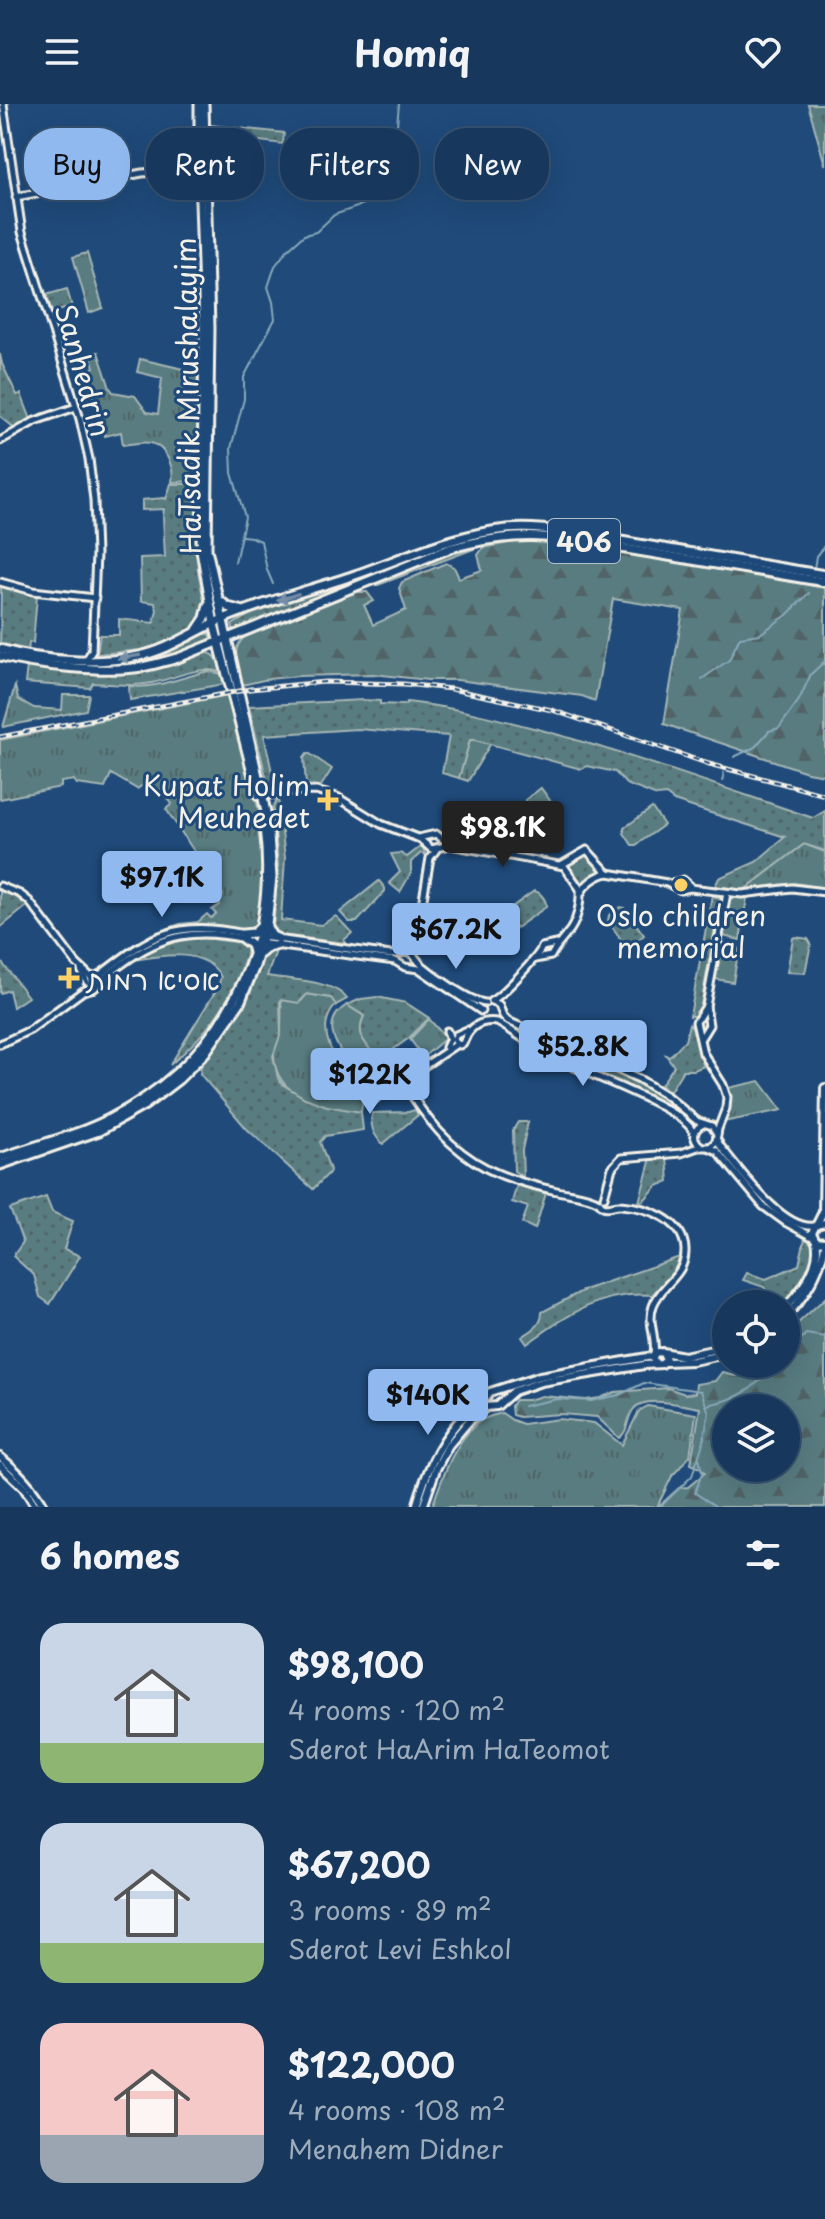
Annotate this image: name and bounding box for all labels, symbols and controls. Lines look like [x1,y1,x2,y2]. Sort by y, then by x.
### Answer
text: Homiq [354,25,471,79]
icon: menu [40,30,84,74]
icon: heart [741,30,785,74]
chip: Buy [24,128,130,200]
chip: Rent [146,128,264,200]
chip: Filters [280,128,419,200]
chip: New [435,128,549,200]
street label: HaTsadik Mirushalayim [163,237,211,555]
street label: Sanhedrin [45,298,123,442]
road number: 406 [548,519,620,563]
one-way arrow [275,591,299,603]
one-way arrow [116,651,141,664]
place label: Kupat Holim Meuhedet [143,763,310,838]
marker: Kupat Holim Meuhedet [317,789,339,811]
pin: $98.1K [438,801,568,869]
text: $98.1K [460,807,546,846]
pin: $97.1K [97,851,227,919]
text: $97.1K [120,857,204,896]
marker: Oslo children memorial [672,876,690,894]
place label: Oslo children memorial [596,893,766,968]
pin: $67.2K [391,903,521,971]
text: $67.2K [410,909,502,948]
place label: אסיא רמות [85,957,220,1000]
marker: אסיא רמות [58,967,80,989]
pin: $52.8K [518,1020,648,1088]
text: $52.8K [537,1026,629,1065]
pin: $122K [314,1048,426,1116]
text: $122K [329,1054,411,1093]
map controls [712,1290,800,1482]
button: locate [712,1290,800,1378]
pin: $140K [372,1369,484,1437]
text: $140K [386,1375,470,1414]
button: layers [712,1394,800,1482]
text: 6 homes [40,1529,180,1581]
icon: filters [741,1533,785,1577]
text: $98,100 [288,1638,424,1690]
icon: home [104,1655,200,1751]
text: 4 rooms · 120 m² [288,1690,505,1729]
text: Sderot HaArim HaTeomot [288,1729,610,1768]
text: $67,200 [288,1838,431,1890]
icon: home [104,1855,200,1951]
text: 3 rooms · 89 m² [288,1890,492,1929]
text: Sderot Levi Eshkol [288,1929,512,1968]
text: $122,000 [288,2038,455,2090]
icon: home [104,2055,200,2151]
text: 4 rooms · 108 m² [288,2090,506,2129]
text: Menahem Didner [288,2129,503,2168]

